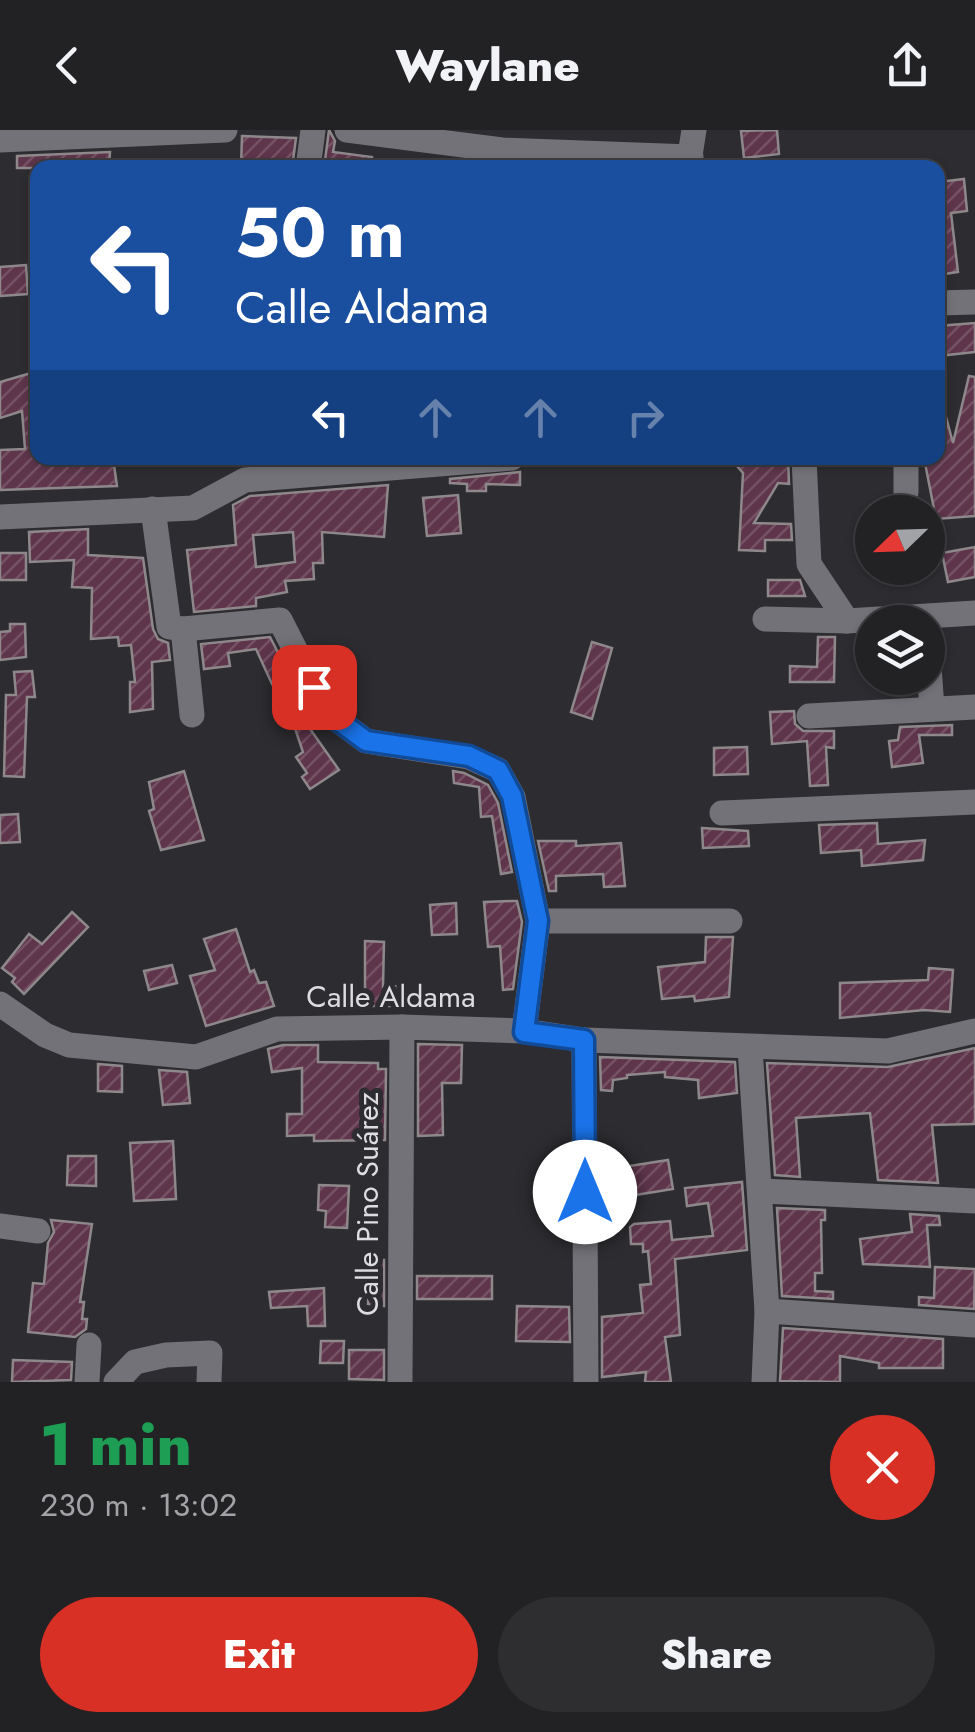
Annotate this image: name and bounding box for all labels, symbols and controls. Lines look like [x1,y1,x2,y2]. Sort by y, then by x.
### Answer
text: Waylane [395,33,580,98]
icon: back [40,38,95,93]
icon: share [880,38,935,93]
text: 50 m [235,182,405,283]
icon: left [70,200,200,330]
text: Calle Aldama [235,275,489,340]
icon: left [303,390,358,445]
icon: ahead [408,390,463,445]
icon: ahead [513,390,568,445]
icon: right [618,390,673,445]
north arrow [855,495,945,585]
map controls [855,495,945,695]
button: layers [855,605,945,695]
pin [272,645,357,730]
icon: arrive [287,660,342,715]
street label: Calle Aldama [306,975,476,1018]
street label: Calle Pino Suárez [346,1092,389,1316]
position arrow [533,1140,637,1244]
text: 1 min [40,1401,192,1488]
button: close [830,1415,935,1520]
text: 230 m · 13:02 [40,1482,237,1528]
button: Exit [40,1597,478,1712]
button: Share [498,1597,935,1712]

